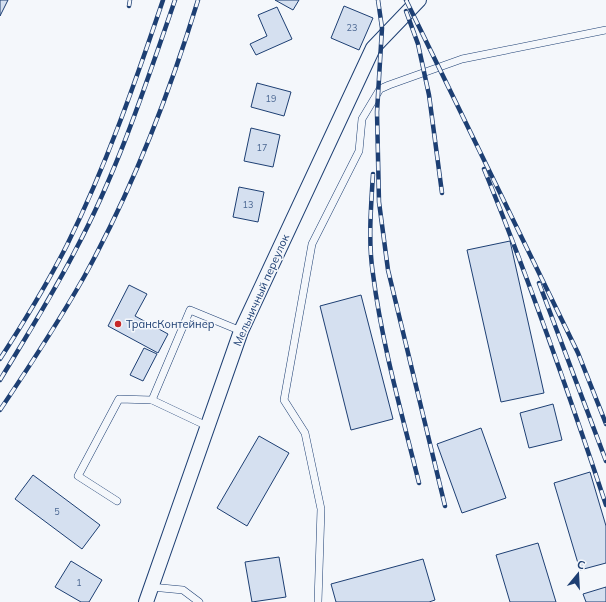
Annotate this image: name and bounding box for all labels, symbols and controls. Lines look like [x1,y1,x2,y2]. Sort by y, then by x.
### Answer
house number: 23 [347,22,357,33]
house number: 19 [266,93,276,104]
house number: 17 [257,142,267,153]
house number: 13 [243,199,253,210]
street label: Мельничный переулок [230,232,292,348]
place label: ТрансКонтейнер [126,317,215,331]
marker: ТрансКонтейнер [113,319,123,329]
house number: 5 [54,506,60,517]
north arrow [558,554,598,594]
text: С [575,557,587,572]
house number: 1 [76,577,82,588]

